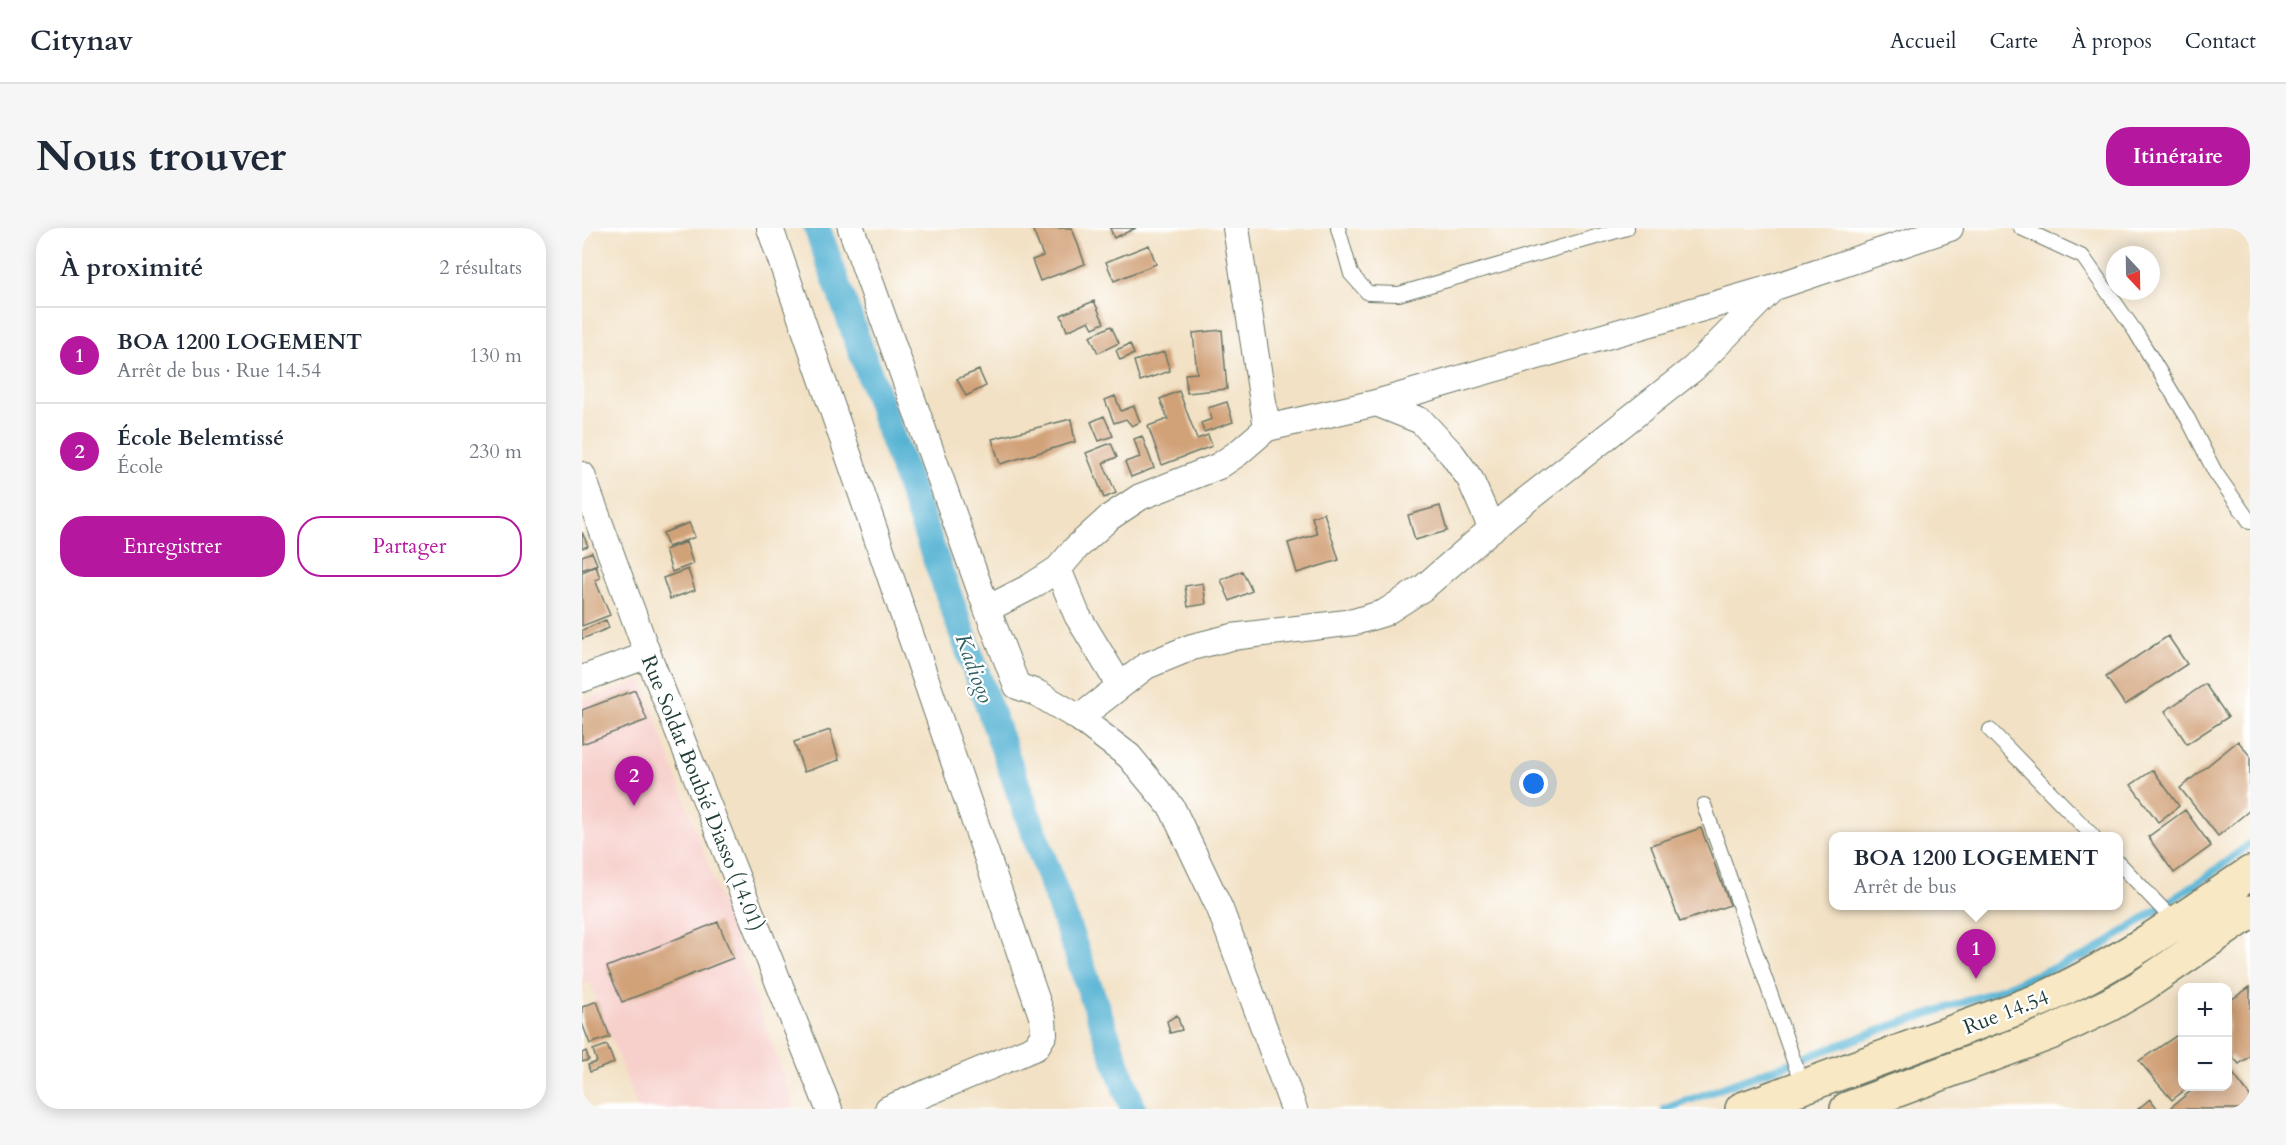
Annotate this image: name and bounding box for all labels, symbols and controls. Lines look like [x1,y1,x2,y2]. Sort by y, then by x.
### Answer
text: Citynav [30,22,133,60]
text: Accueil [1890,27,1956,56]
text: Carte [1989,27,2038,56]
text: À propos [2071,27,2152,56]
text: Contact [2185,27,2256,56]
button: Itinéraire [2106,127,2250,186]
text: Nous trouver [36,128,286,185]
north arrow [2106,246,2160,300]
text: À proximité [60,250,203,285]
text: 2 résultats [439,254,522,281]
text: BOA 1200 LOGEMENT [117,327,362,357]
text: 1 [74,342,85,369]
text: 130 m [469,342,522,369]
text: Arrêt de bus · Rue 14.54 [117,357,321,384]
text: École Belemtissé [117,423,284,453]
text: 2 [74,438,85,465]
text: 230 m [469,438,522,465]
text: École [117,453,163,480]
button: Enregistrer [60,516,285,577]
button: Partager [297,516,522,577]
water label: Kadiogo [948,629,1000,707]
street label: Rue Soldat Boubié Diasso (14.01) [634,651,771,936]
pin: 2 [614,756,654,806]
your location [1519,769,1548,798]
popup [1829,832,2123,910]
text: BOA 1200 LOGEMENT [1853,843,2099,873]
text: Arrêt de bus [1853,873,1957,900]
pin: 1 [1956,930,1996,979]
street label: Rue 14.54 [1959,983,2053,1042]
map controls [2178,983,2232,1091]
button: + [2178,983,2232,1037]
button: − [2178,1037,2232,1091]

